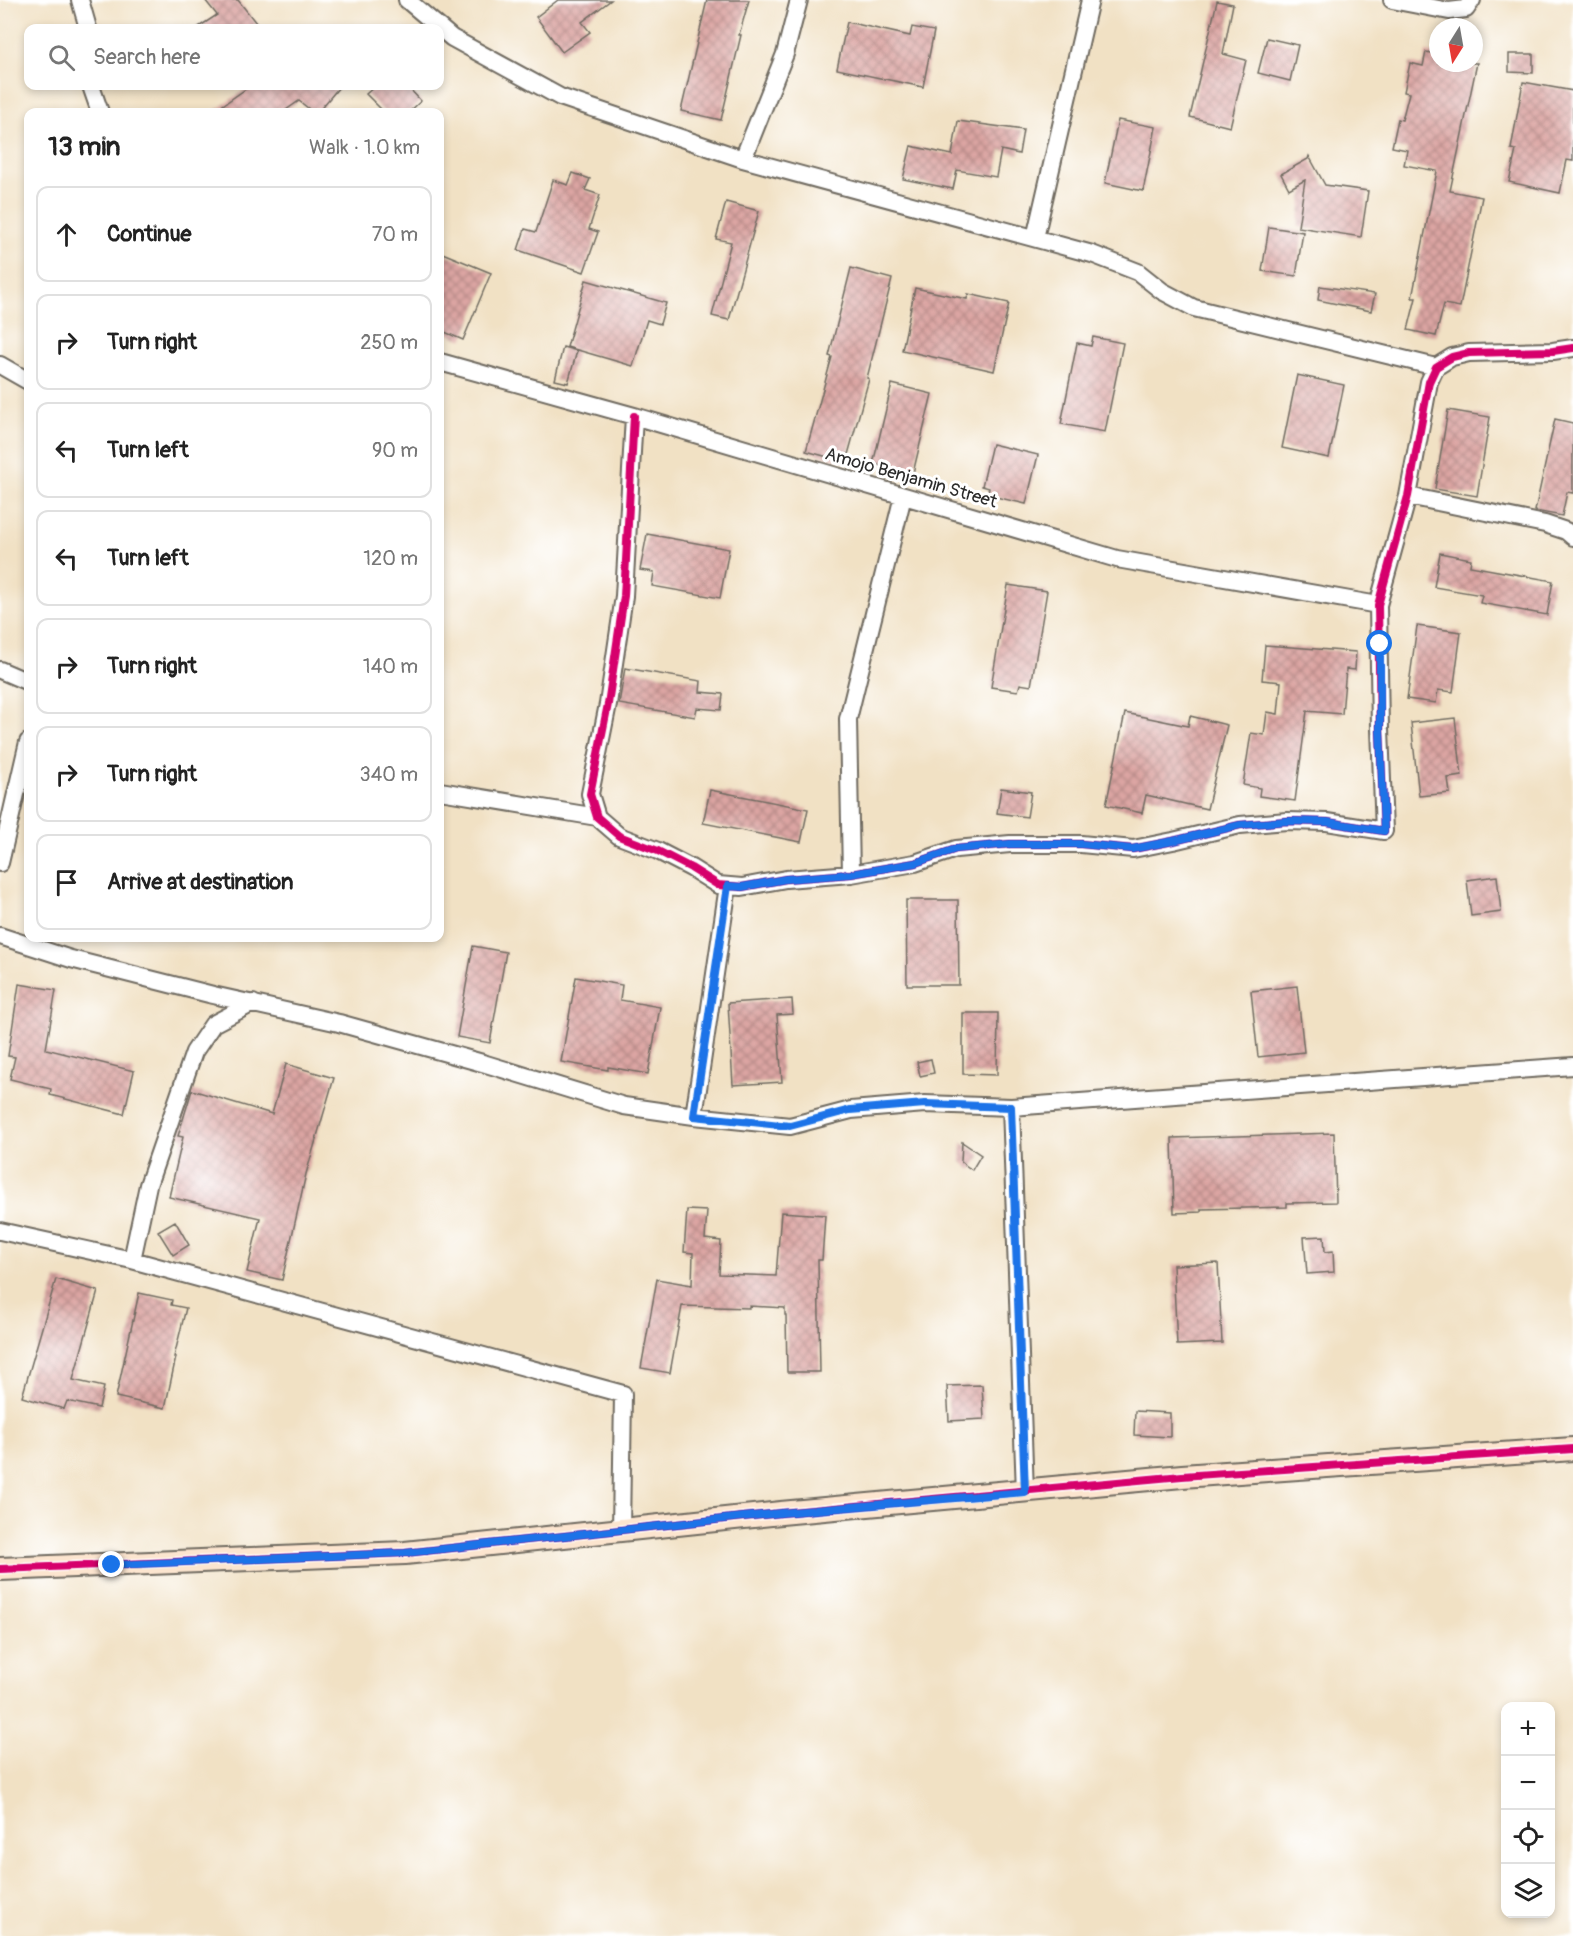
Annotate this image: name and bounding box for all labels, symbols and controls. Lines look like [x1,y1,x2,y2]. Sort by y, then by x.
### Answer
north arrow [1429,18,1483,72]
search box [24,24,444,90]
icon: search [45,41,78,74]
text: Search here [93,43,200,71]
text: 13 min [48,131,121,163]
text: Walk · 1.0 km [309,135,420,160]
icon: ahead [50,218,83,251]
text: Continue [107,220,191,248]
text: 70 m [372,222,418,247]
icon: right [50,326,83,359]
text: Turn right [107,328,197,356]
text: 250 m [360,330,418,355]
icon: left [50,434,83,467]
text: Turn left [107,436,189,464]
text: 90 m [372,438,418,463]
street label: Amojo Benjamin Street [822,442,1000,514]
icon: left [50,542,83,575]
text: Turn left [107,544,189,572]
text: 120 m [363,546,418,571]
route start [1366,630,1392,656]
icon: right [50,650,83,683]
text: Turn right [107,652,197,680]
text: 140 m [363,654,418,679]
icon: right [50,758,83,791]
text: Turn right [107,760,197,788]
text: 340 m [359,762,418,787]
icon: arrive [50,866,83,899]
text: Arrive at destination [107,868,293,896]
route end [98,1551,124,1577]
map controls [1501,1702,1555,1918]
button: + [1501,1702,1555,1756]
button: − [1501,1756,1555,1810]
button: locate [1501,1810,1555,1864]
button: layers [1501,1864,1555,1918]

